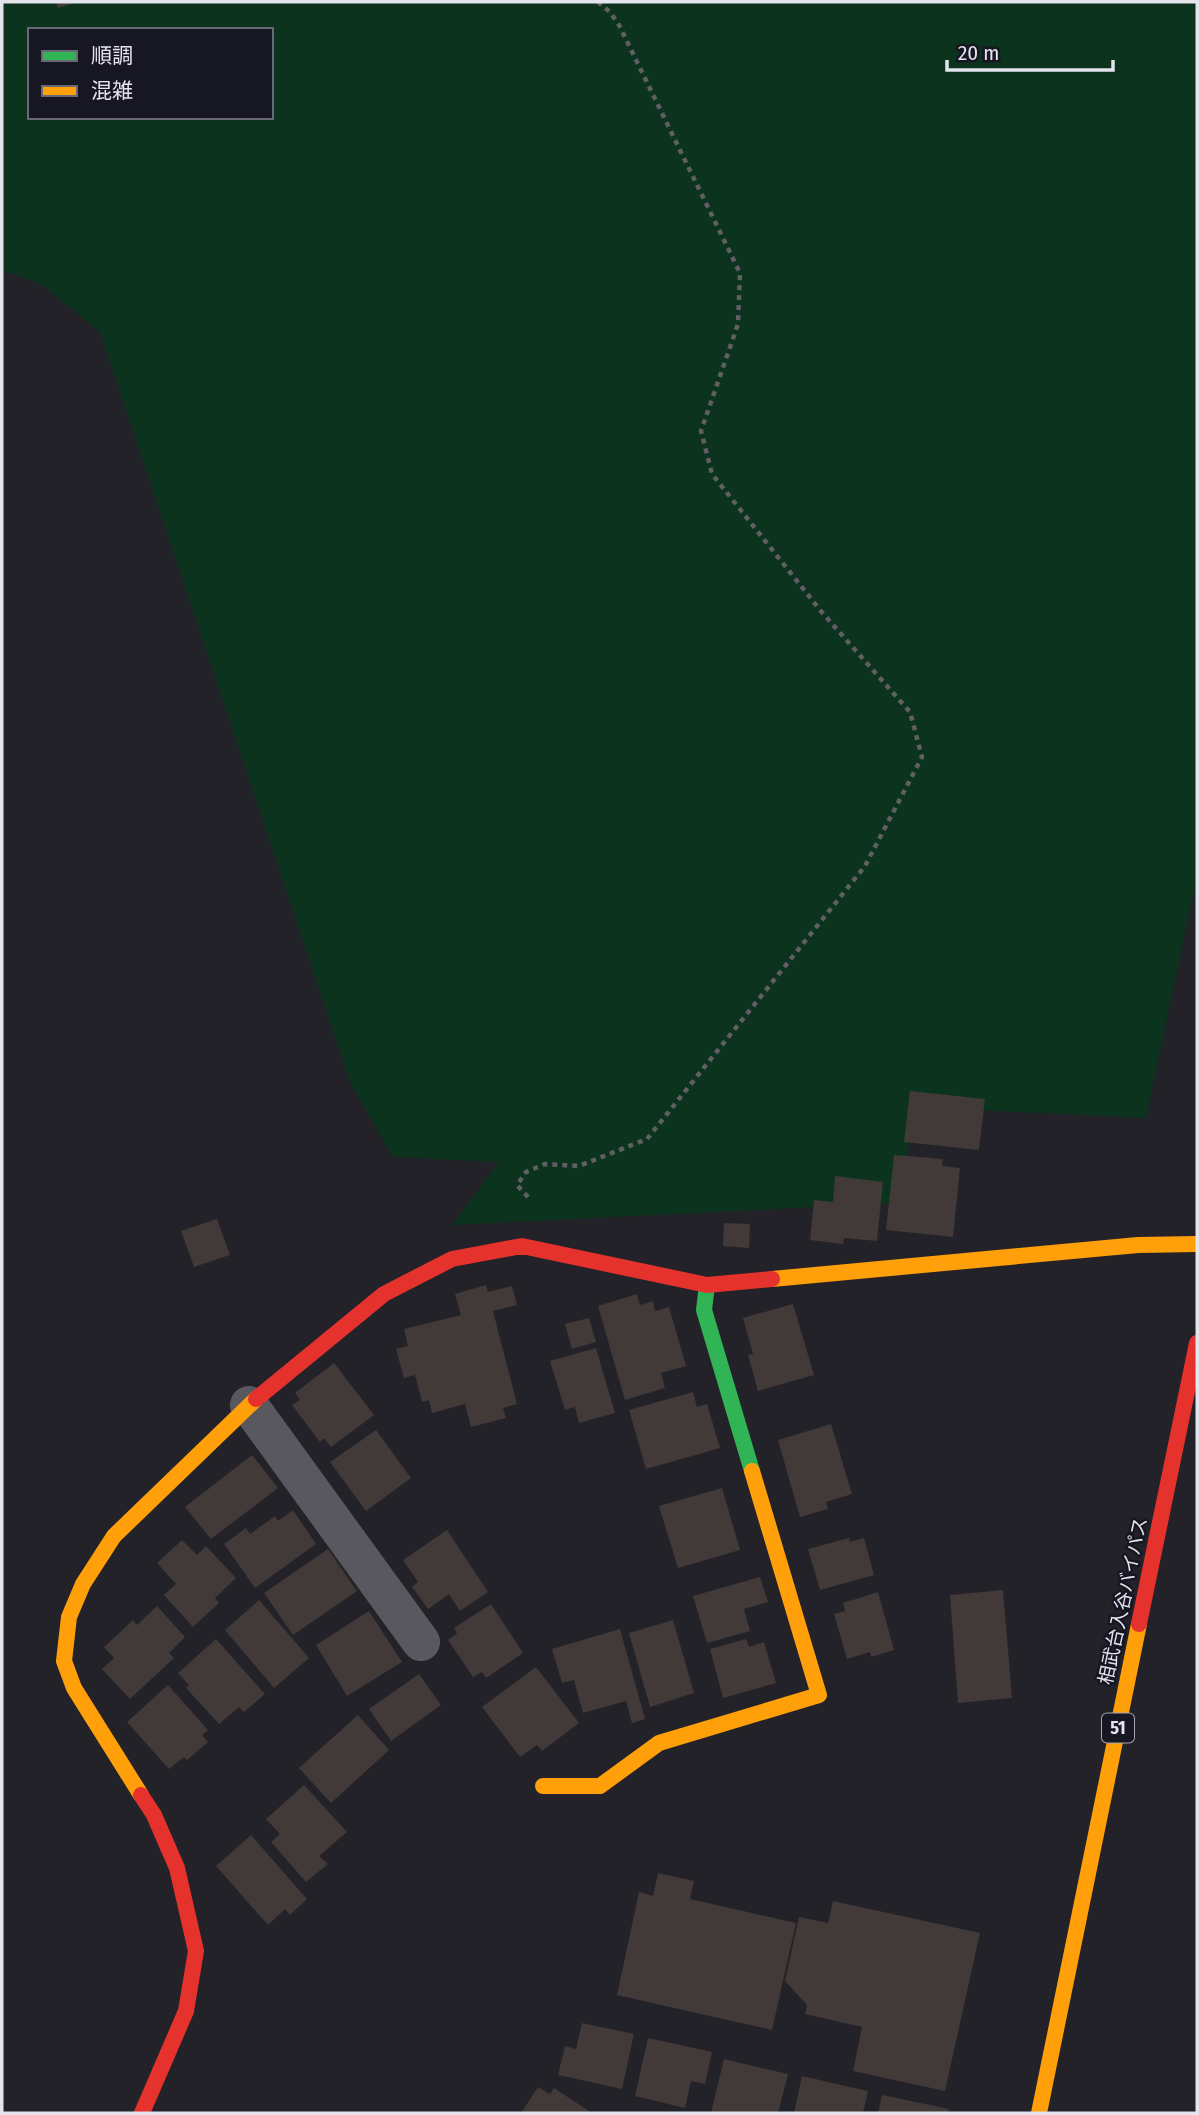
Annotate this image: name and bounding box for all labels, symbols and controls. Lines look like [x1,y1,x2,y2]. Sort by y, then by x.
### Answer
legend [28,28,273,119]
scale bar [947,28,1113,72]
text: 20 m [958,40,999,66]
text: 順調 [91,43,133,69]
text: 混雑 [91,78,133,104]
street label: 相武台入谷バイパス [1094,1515,1152,1687]
road number: 51 [1102,1714,1134,1742]

